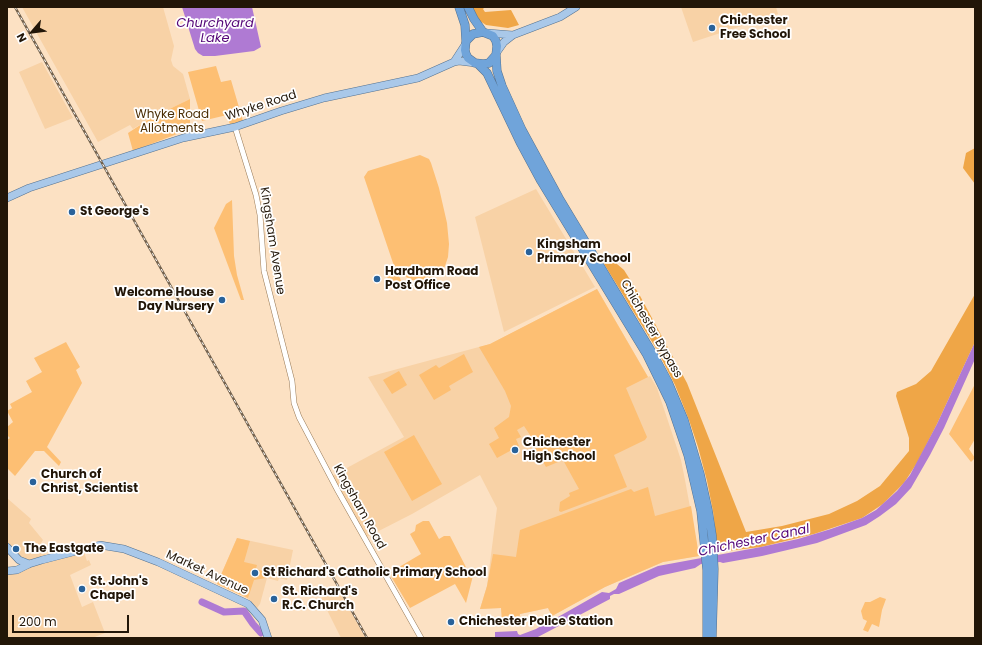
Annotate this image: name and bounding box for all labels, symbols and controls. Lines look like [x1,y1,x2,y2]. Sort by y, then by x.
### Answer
north arrow [12,12,52,52]
place label: Chichester Free School [720,14,791,42]
water label: Churchyard Lake [176,16,254,47]
marker: Chichester Free School [707,23,717,33]
text: N [12,30,30,45]
street label: Whyke Road [224,88,298,124]
park label: Whyke Road Allotments [135,108,209,136]
street label: Kingsham Avenue [256,186,288,296]
place label: St George's [80,205,149,219]
marker: St George's [67,207,77,217]
place label: Kingsham Primary School [537,238,631,266]
marker: Kingsham Primary School [524,247,534,257]
place label: Hardham Road Post Office [385,265,478,293]
marker: Hardham Road Post Office [372,274,382,284]
street label: Chichester Bypass [617,277,685,381]
place label: Welcome House Day Nursery [114,286,214,314]
marker: Welcome House Day Nursery [217,295,227,305]
place label: Chichester High School [523,436,596,464]
marker: Chichester High School [510,445,520,455]
street label: Kingsham Road [330,462,388,552]
place label: Church of Christ, Scientist [41,468,138,496]
marker: Church of Christ, Scientist [28,477,38,487]
water label: Chichester Canal [697,522,811,560]
place label: The Eastgate [24,542,104,556]
marker: The Eastgate [11,544,21,554]
street label: Market Avenue [164,548,250,598]
place label: St Richard's Catholic Primary School [263,566,486,580]
marker: St Richard's Catholic Primary School [250,568,260,578]
place label: St. John's Chapel [90,575,148,603]
marker: St. John's Chapel [77,584,87,594]
place label: St. Richard's R.C. Church [282,585,358,613]
marker: St. Richard's R.C. Church [269,594,279,604]
scale bar [14,607,131,633]
text: 200 m [19,613,57,630]
place label: Chichester Police Station [459,615,613,629]
marker: Chichester Police Station [446,617,456,627]

